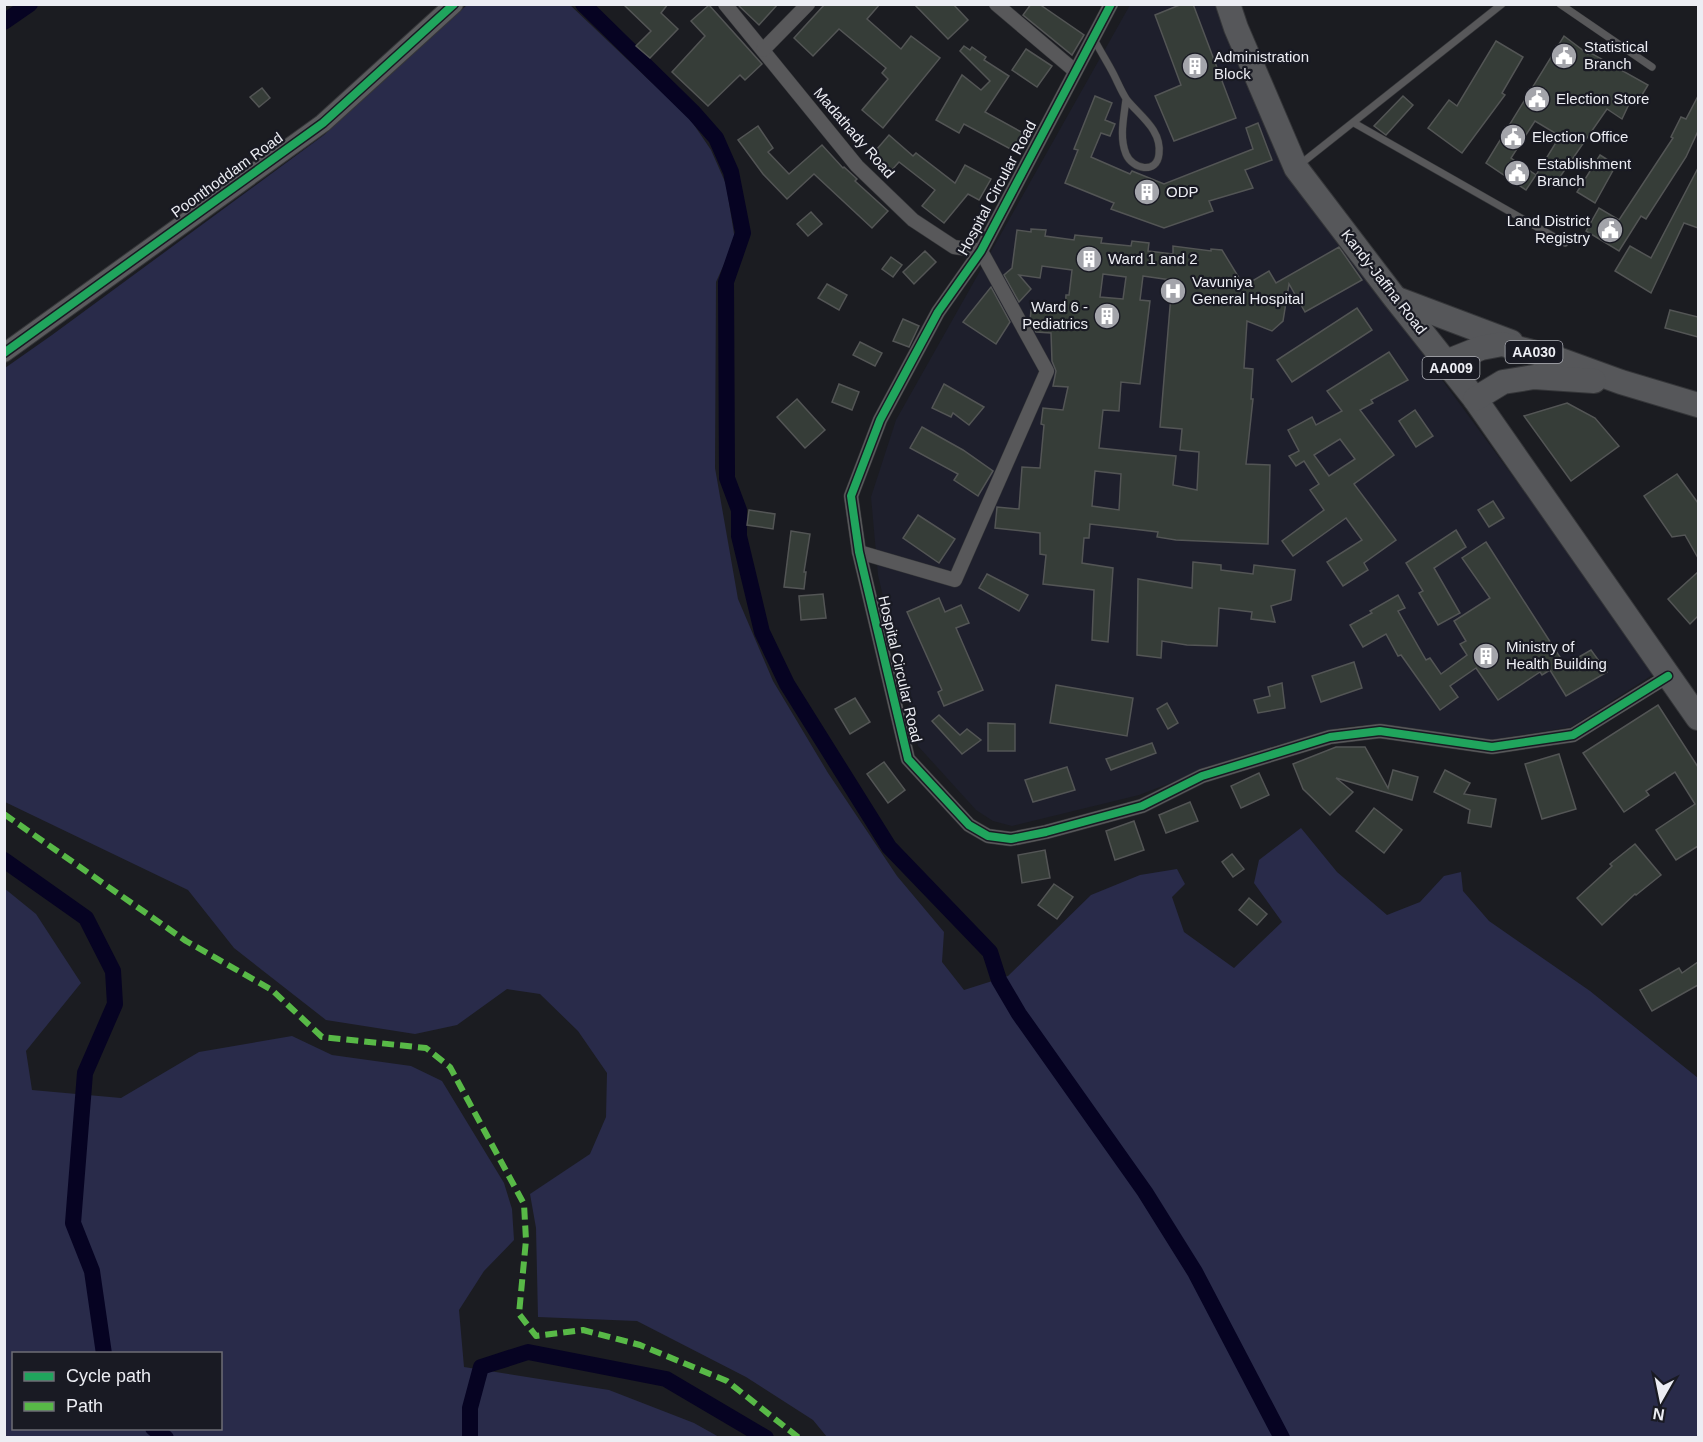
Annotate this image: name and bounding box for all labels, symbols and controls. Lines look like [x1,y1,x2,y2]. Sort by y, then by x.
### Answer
place label: Statistical Branch [1584,38,1648,72]
public building icon: Statistical Branch [1549,41,1579,71]
place label: Administration Block [1214,48,1309,82]
building icon: Administration Block [1180,51,1210,81]
street label: Madathady Road [810,84,898,181]
public building icon: Election Store [1522,84,1552,114]
place label: Election Store [1556,90,1649,107]
street label: Hospital Circular Road [954,118,1039,258]
public building icon: Election Office [1498,122,1528,152]
place label: Election Office [1532,128,1628,145]
street label: Poonthoddam Road [168,129,286,221]
place label: Establishment Branch [1537,155,1632,189]
public building icon: Establishment Branch [1502,158,1532,188]
building icon: ODP [1132,177,1162,207]
place label: ODP [1166,183,1199,200]
place label: Land District Registry [1507,212,1591,246]
public building icon: Land District Registry [1595,215,1625,245]
street label: Kandy-Jaffna Road [1338,226,1431,337]
building icon: Ward 1 and 2 [1074,244,1104,274]
place label: Ward 1 and 2 [1108,250,1198,267]
place label: Vavuniya General Hospital [1192,273,1304,307]
hospital icon: Vavuniya General Hospital [1158,276,1188,306]
place label: Ward 6 - Pediatrics [1022,298,1088,332]
building icon: Ward 6 - Pediatrics [1092,301,1122,331]
road number: AA030 [1506,341,1562,363]
road number: AA009 [1422,357,1480,379]
street label: Hospital Circular Road [875,594,926,744]
place label: Ministry of Health Building [1506,638,1607,672]
building icon: Ministry of Health Building [1471,641,1501,671]
legend [12,1352,222,1430]
text: Cycle path [66,1366,151,1386]
north arrow [1631,1370,1691,1430]
text: Path [66,1396,103,1416]
text: N [1652,1405,1666,1424]

